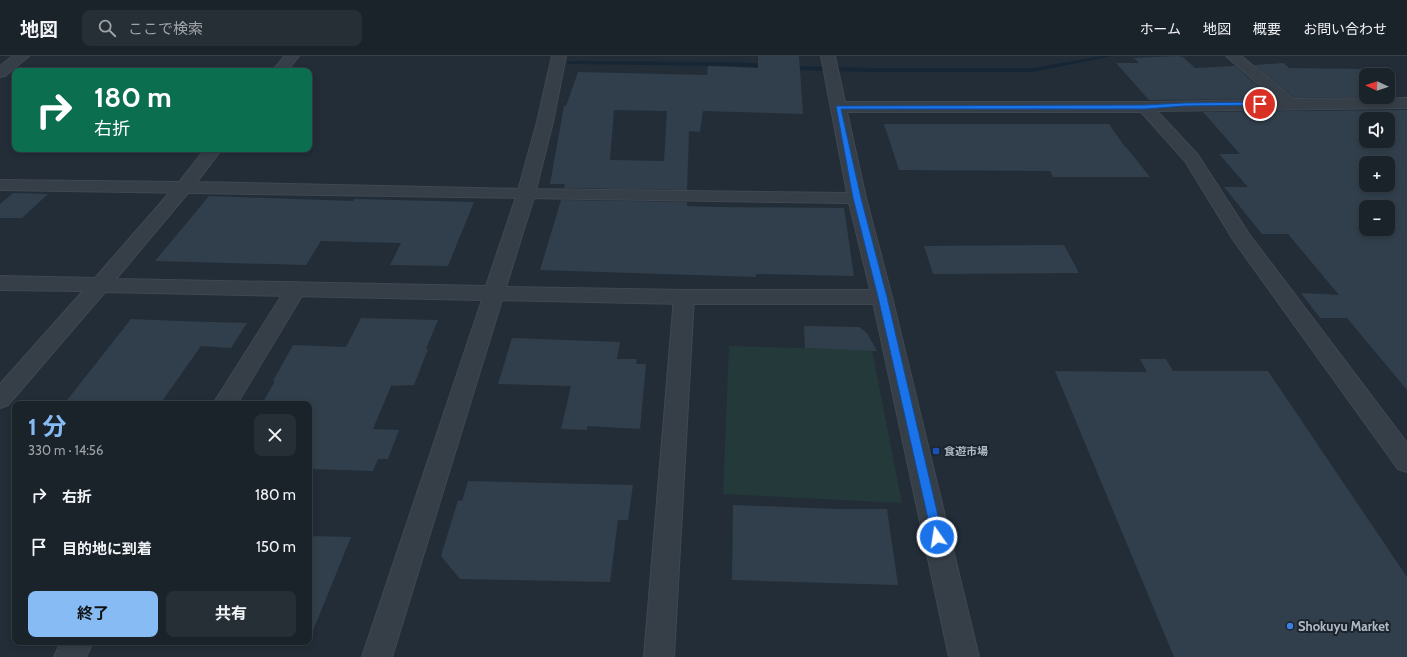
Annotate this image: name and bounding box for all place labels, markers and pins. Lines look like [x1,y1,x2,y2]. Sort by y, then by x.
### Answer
pin [1243,87,1277,121]
place label: 食遊市場 [944,444,988,458]
marker: 食遊市場 [931,446,941,456]
place label: Shokuyu Market [1298,618,1390,634]
marker: Shokuyu Market [1285,621,1295,631]

